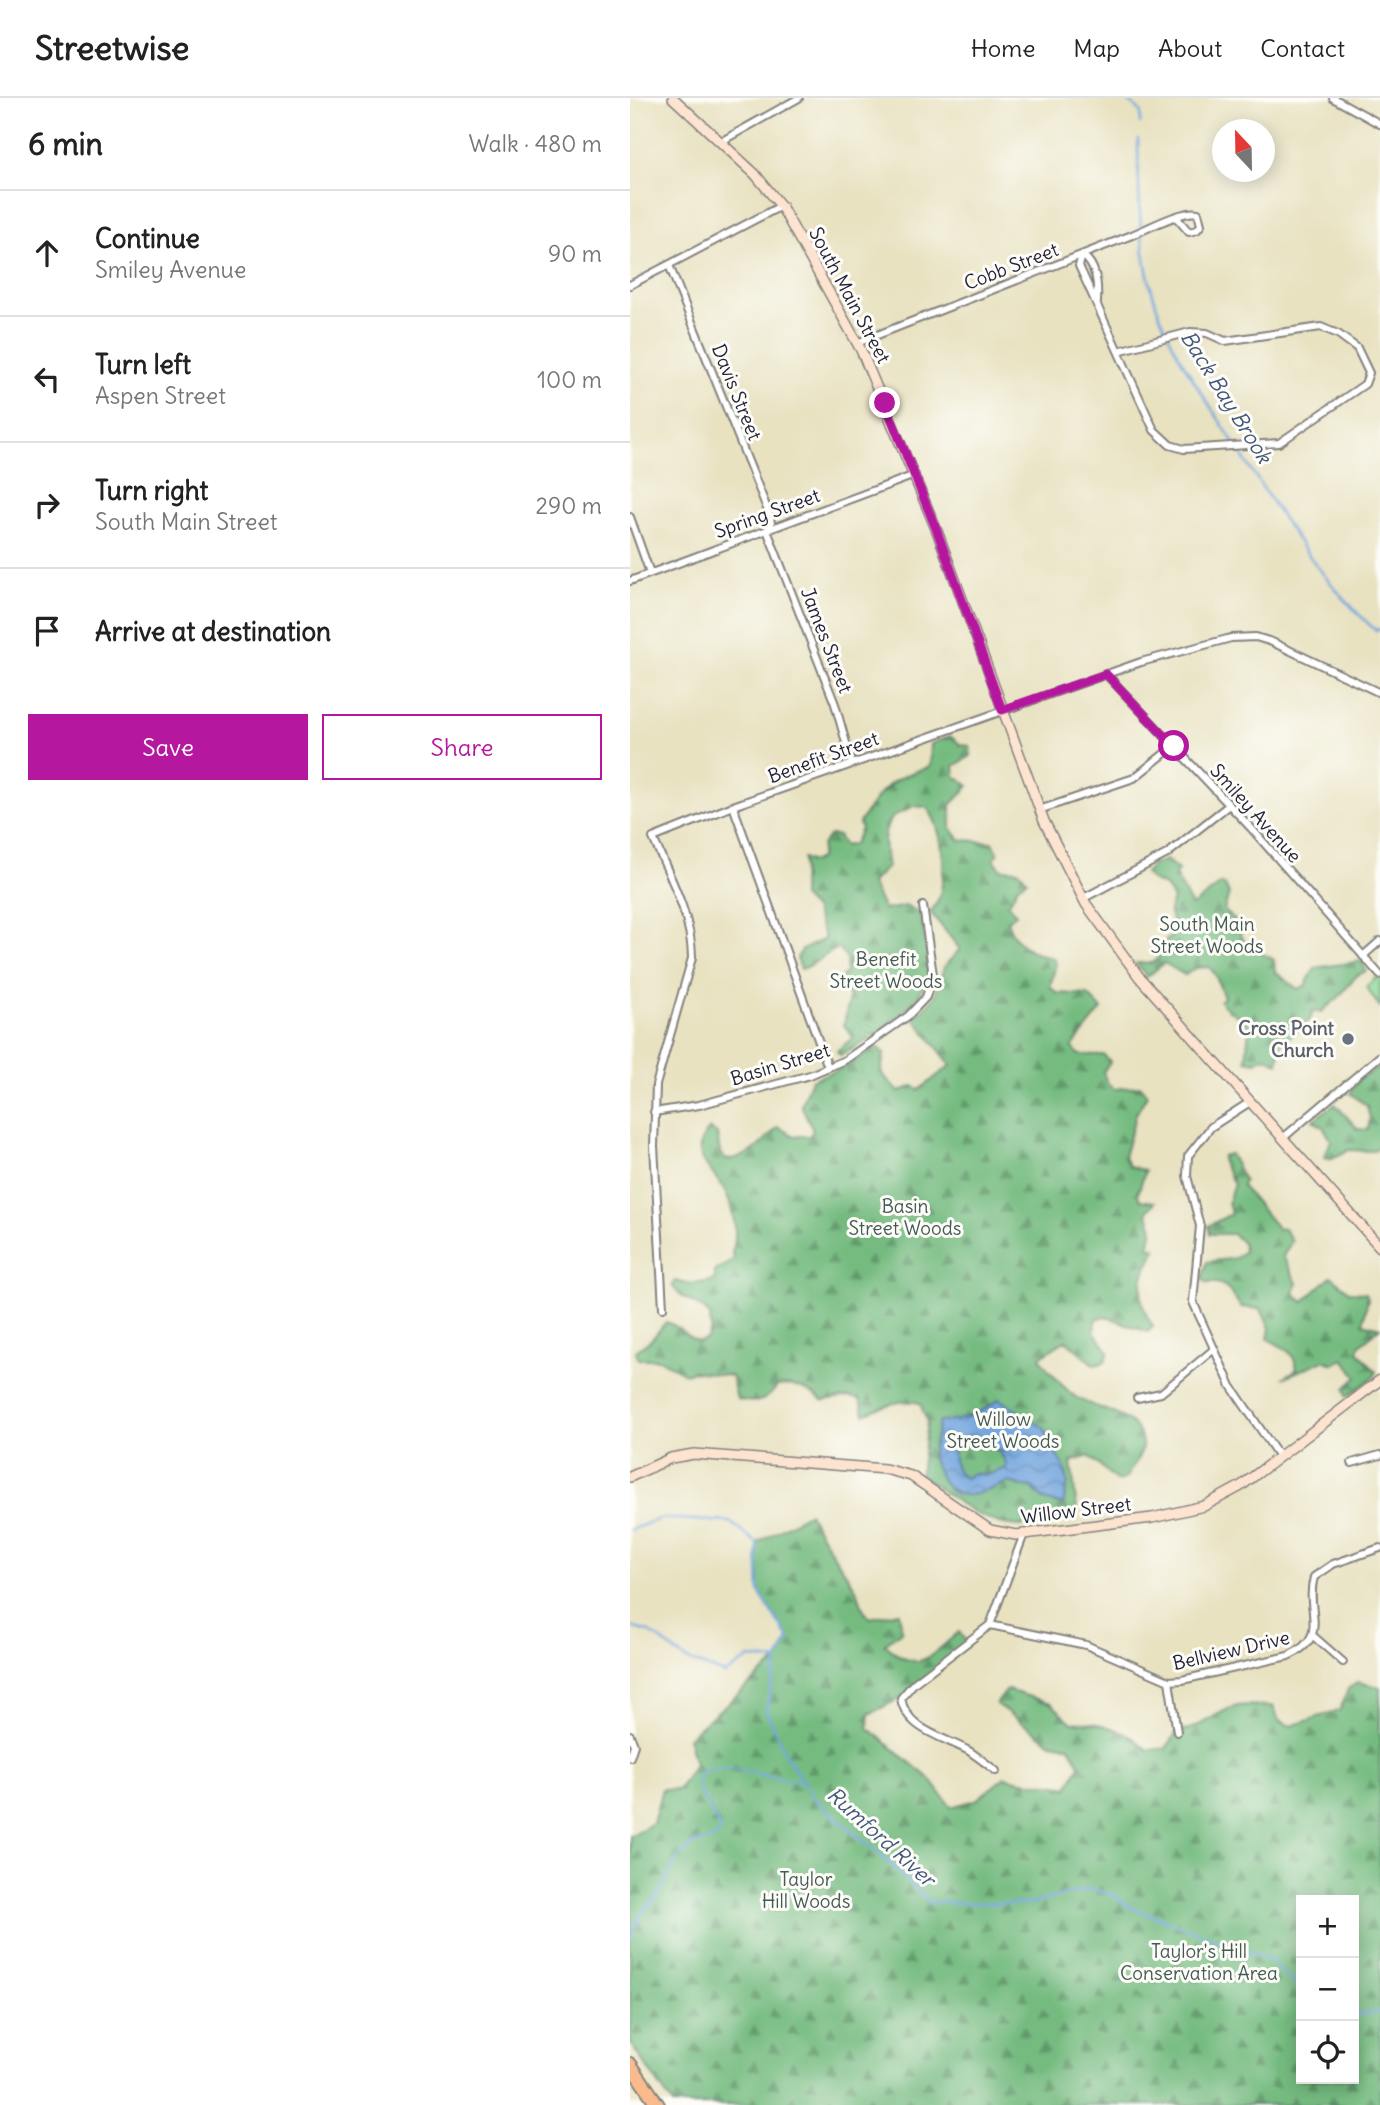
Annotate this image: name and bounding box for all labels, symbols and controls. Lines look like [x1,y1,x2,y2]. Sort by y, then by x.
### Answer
text: Streetwise [35,27,189,69]
text: Home [971,33,1035,63]
text: Map [1073,33,1120,63]
text: About [1158,33,1222,63]
text: Contact [1260,33,1345,63]
north arrow [1212,119,1275,182]
text: 6 min [28,125,103,163]
text: Walk · 480 m [468,129,602,158]
text: Continue [95,222,200,255]
street label: South Main Street [804,223,896,367]
icon: ahead [28,234,66,272]
street label: Cobb Street [960,237,1062,295]
text: 90 m [548,239,602,268]
text: Smiley Avenue [95,255,246,284]
water label: Back Bay Brook [1175,326,1279,469]
street label: Davis Street [707,340,767,444]
text: Turn left [95,348,191,381]
icon: left [28,360,66,398]
text: 100 m [537,365,602,394]
text: Aspen Street [95,381,226,410]
route end [869,387,900,418]
text: Turn right [95,474,208,507]
street label: Spring Street [711,483,823,543]
icon: right [28,486,66,524]
text: 290 m [535,491,602,520]
text: South Main Street [95,507,278,536]
street label: James Street [796,584,858,696]
icon: arrive [28,612,66,650]
text: Arrive at destination [95,615,331,648]
button: Save [28,714,308,780]
button: Share [322,714,602,780]
street label: Benefit Street [764,726,882,788]
route start [1158,730,1189,761]
street label: Smiley Avenue [1205,759,1307,867]
park label: South Main Street Woods [1150,912,1264,958]
park label: Benefit Street Woods [829,947,943,993]
place label: Cross Point Church [1238,1016,1335,1062]
marker: Cross Point Church [1340,1031,1356,1047]
street label: Basin Street [728,1038,832,1090]
park label: Basin Street Woods [848,1194,962,1240]
park label: Willow Street Woods [946,1407,1060,1453]
street label: Willow Street [1020,1491,1132,1529]
street label: Bellview Drive [1170,1625,1292,1675]
water label: Rumford River [822,1781,943,1894]
park label: Taylor Hill Woods [762,1867,850,1913]
map controls [1296,1895,1359,2084]
button: + [1296,1895,1359,1958]
park label: Taylor's Hill Conservation Area [1120,1939,1278,1985]
button: − [1296,1958,1359,2021]
button: locate [1296,2021,1359,2084]

